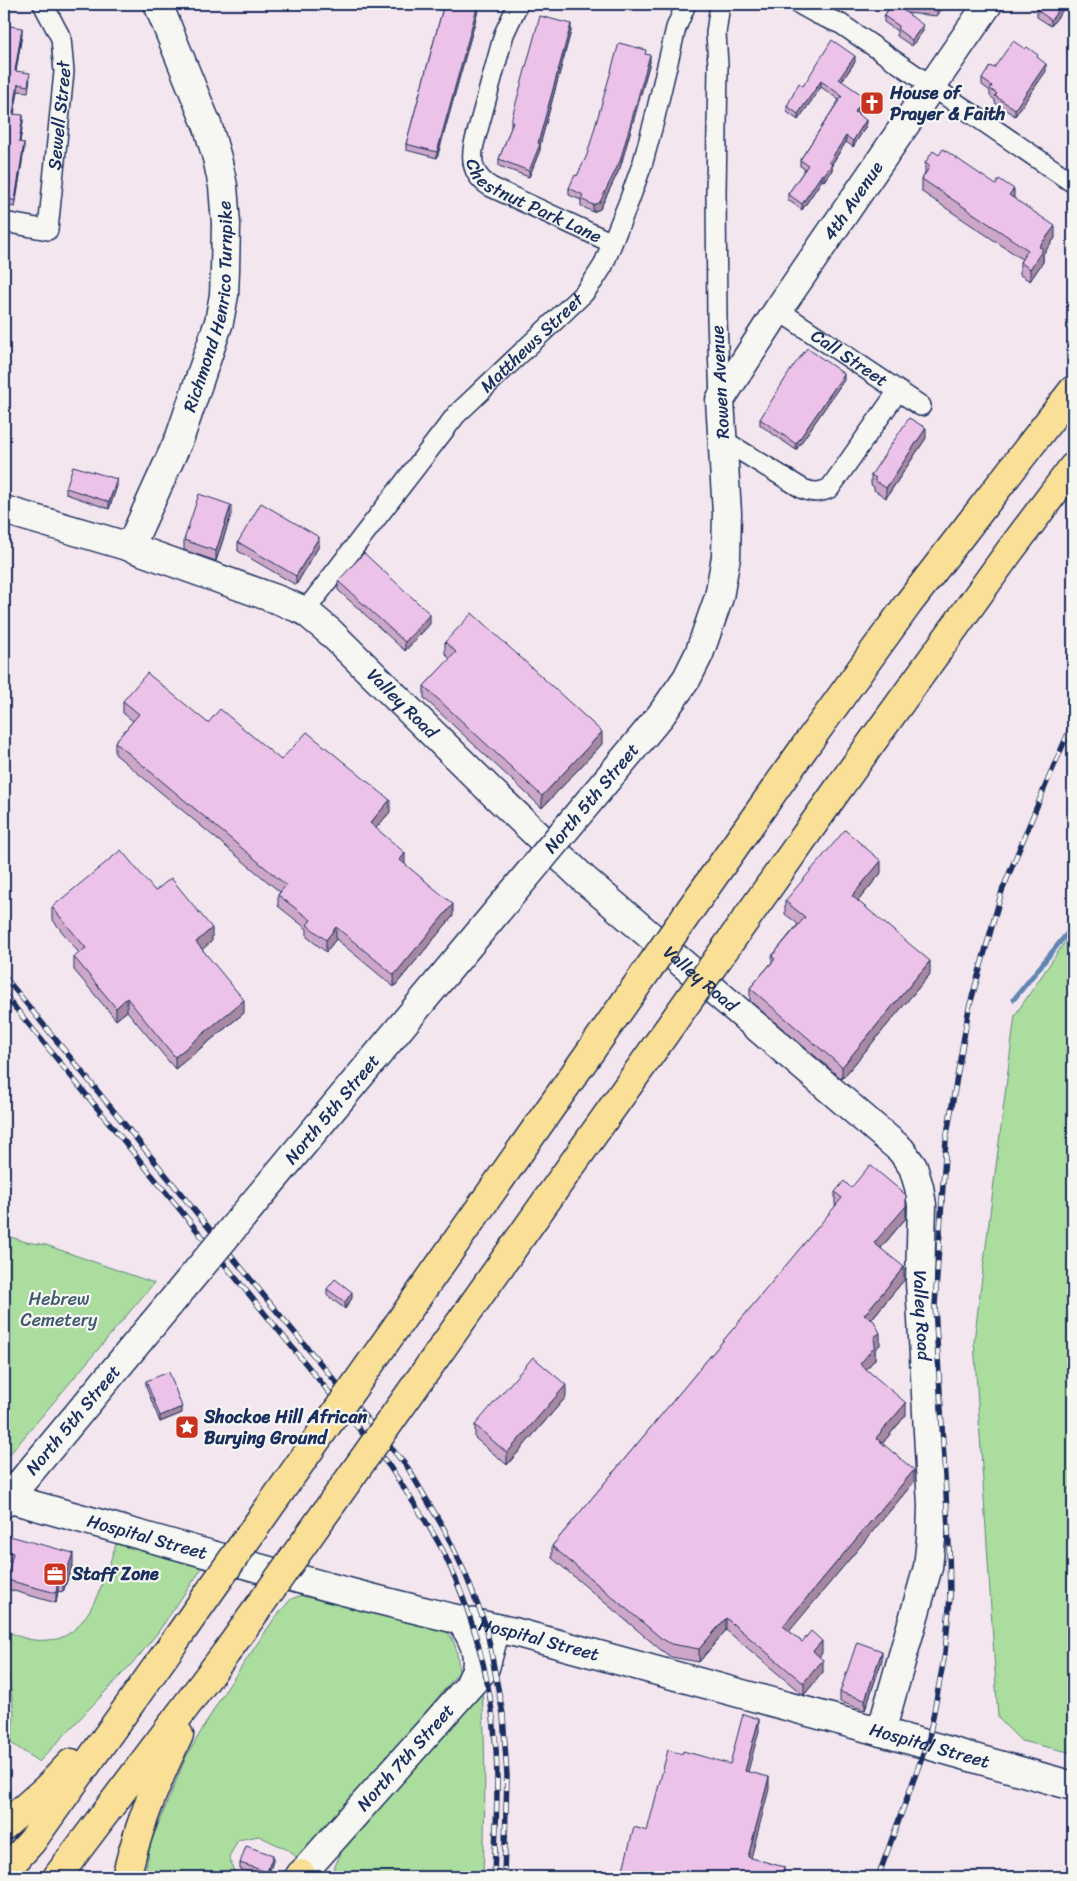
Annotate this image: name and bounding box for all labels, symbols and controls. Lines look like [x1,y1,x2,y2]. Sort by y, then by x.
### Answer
street label: Sewell Street [38,59,80,171]
place label: House of Prayer & Faith [889,77,1006,130]
church icon: House of Prayer & Faith [859,90,885,116]
street label: 4th Avenue [814,154,892,247]
street label: Chestnut Park Lane [457,156,607,252]
street label: Richmond Henrico Turnpike [174,200,242,416]
street label: Matthews Street [472,284,592,401]
street label: Call Street [804,320,895,396]
street label: Rowen Avenue [701,324,739,440]
street label: Valley Road [359,660,447,748]
street label: North 5th Street [536,736,648,861]
street label: Valley Road [656,937,746,1021]
street label: North 5th Street [276,1047,388,1172]
street label: Valley Road [904,1270,940,1363]
park label: Hebrew Cemetery [21,1283,98,1336]
street label: North 5th Street [17,1357,129,1483]
place label: Shockoe Hill African Burying Ground [203,1401,368,1454]
place icon: Shockoe Hill African Burying Ground [174,1414,200,1440]
street label: Hospital Street [83,1505,211,1569]
place label: Staff Zone [71,1558,159,1590]
office icon: Staff Zone [42,1561,68,1587]
street label: Hospital Street [475,1609,603,1670]
street label: North 7th Street [348,1696,463,1819]
street label: Hospital Street [866,1713,994,1778]

